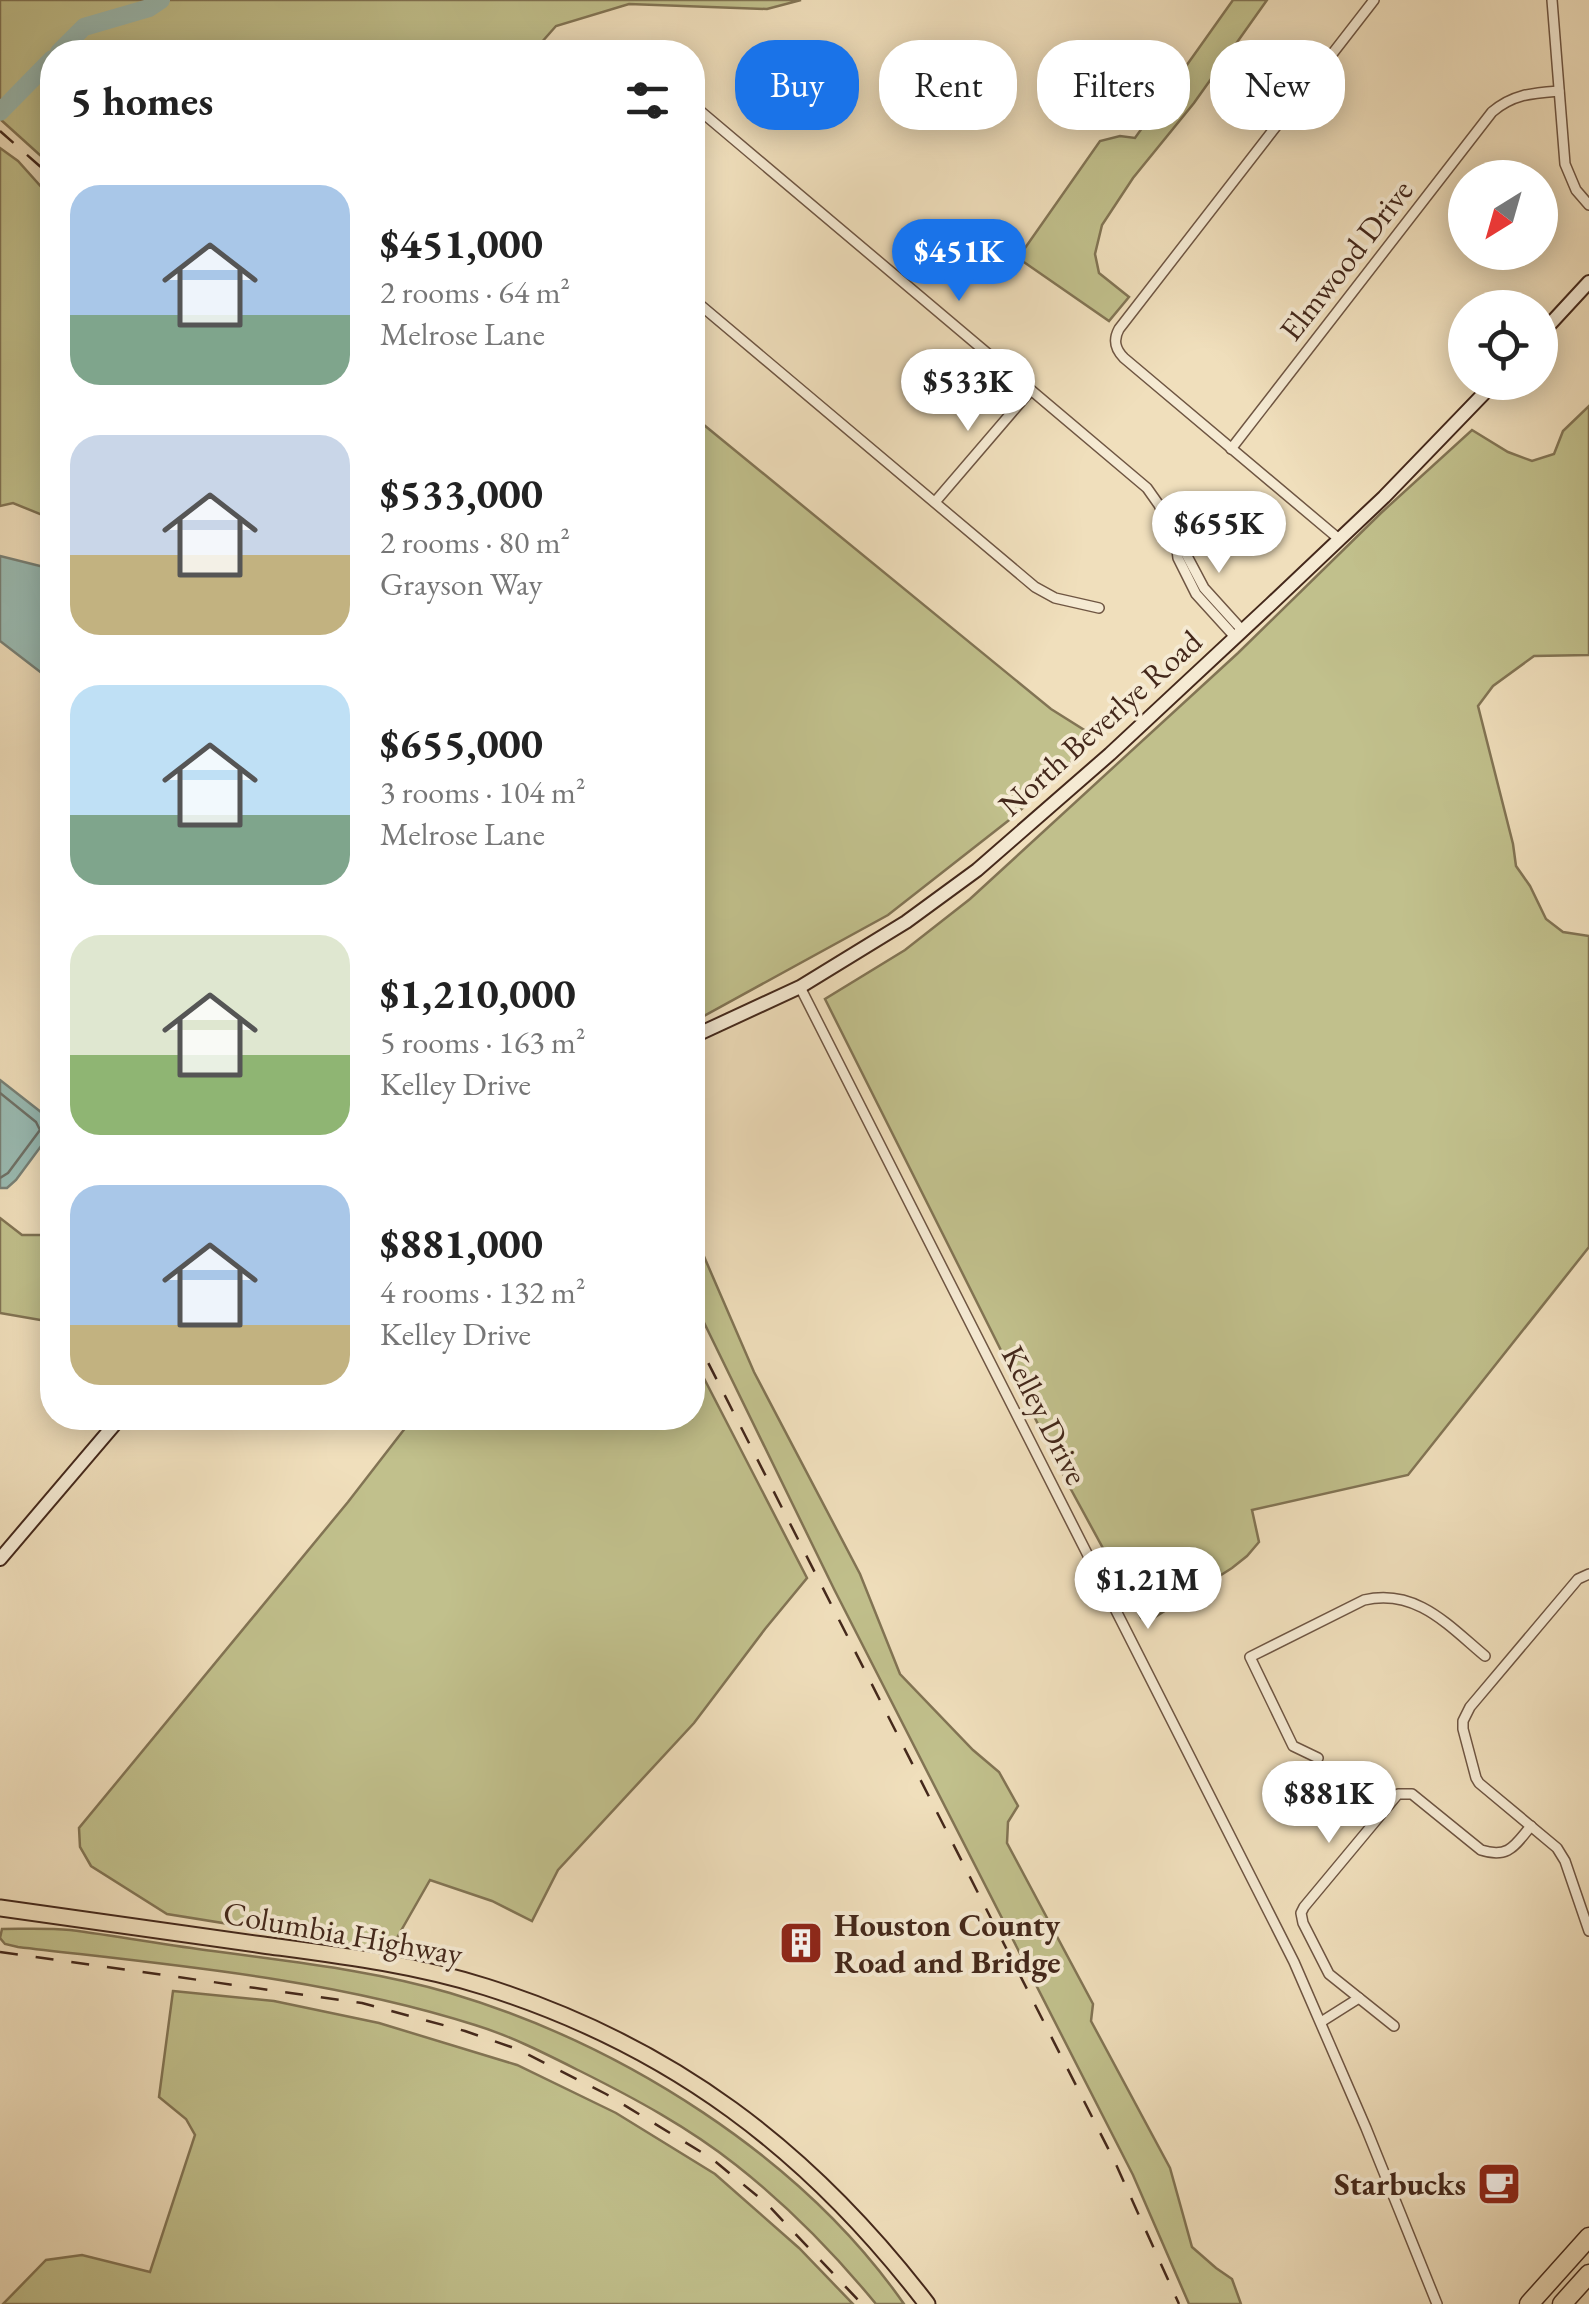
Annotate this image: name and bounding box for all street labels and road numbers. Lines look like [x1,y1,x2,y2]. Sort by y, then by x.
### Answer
street label: Elmwood Drive [1270,171,1422,349]
street label: North Beverlye Road [990,620,1211,825]
street label: Kelley Drive [992,1338,1098,1492]
street label: Columbia Highway [220,1891,467,1975]

